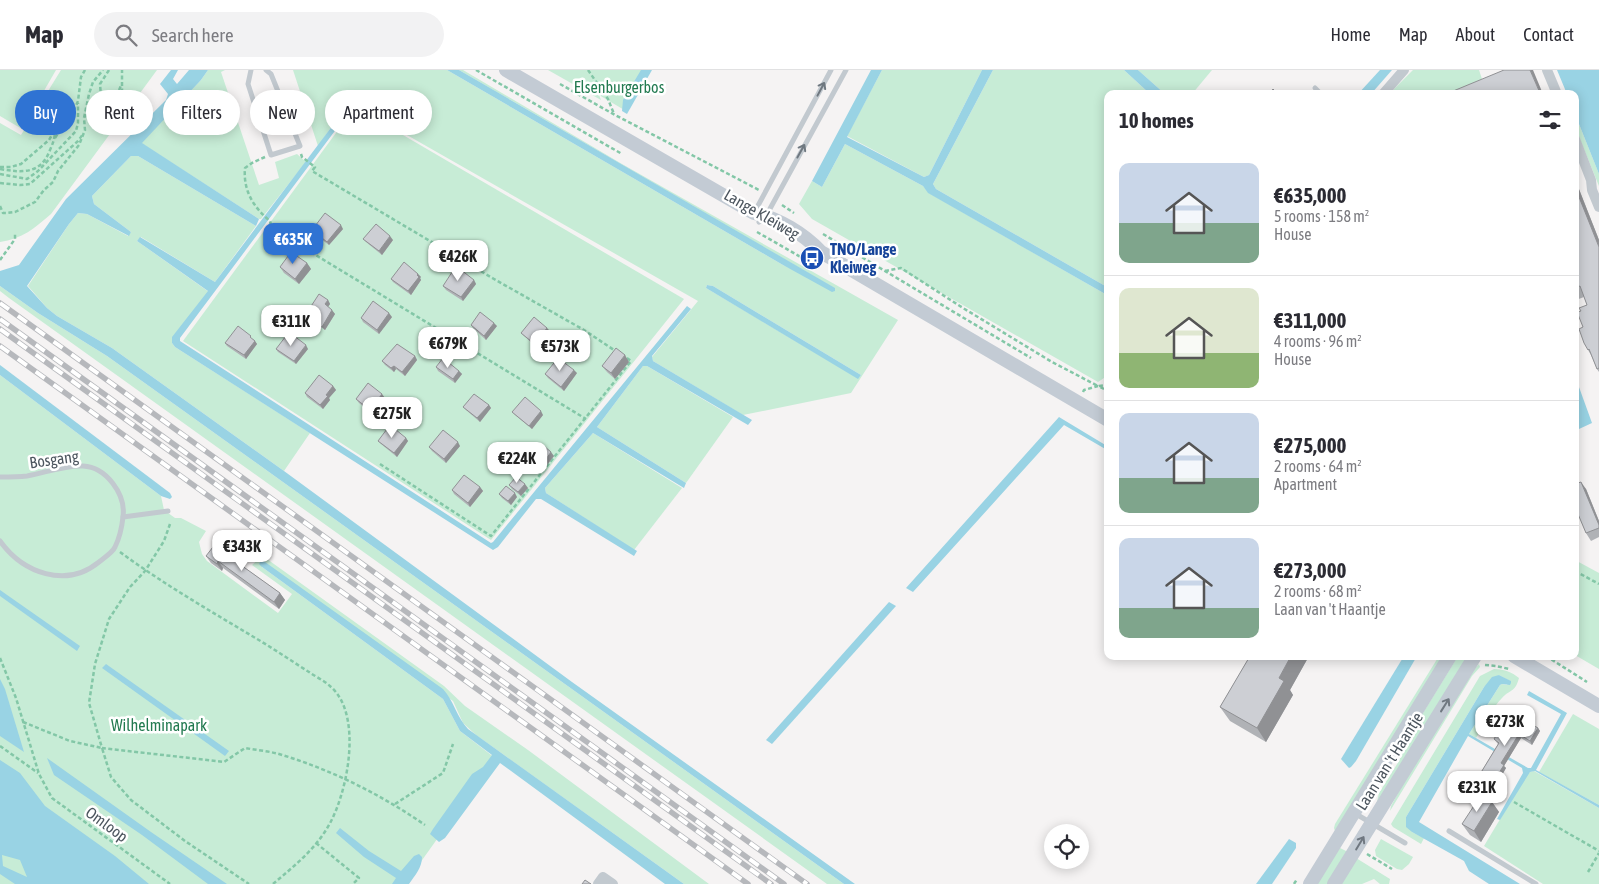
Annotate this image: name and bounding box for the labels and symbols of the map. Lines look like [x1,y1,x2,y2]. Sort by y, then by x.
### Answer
park label: Elsenburgerbos [574,78,665,97]
one-way arrow [817,82,827,96]
one-way arrow [796,145,806,159]
street label: Lange Kleiweg [721,185,803,244]
pin: €635K [258,222,328,265]
pin: €426K [423,240,493,282]
place label: TNO/Lange Kleiweg [830,240,896,276]
bus stop icon: TNO/Lange Kleiweg [799,245,825,271]
pin: €311K [256,304,326,347]
pin: €679K [413,326,483,369]
pin: €573K [525,330,595,372]
pin: €275K [357,396,427,439]
pin: €224K [482,442,552,484]
street label: Bosgang [28,447,80,472]
pin: €343K [207,530,277,572]
one-way arrow [1440,698,1450,712]
pin: €273K [1470,704,1540,747]
street label: Laan van 't Haantje [1352,709,1427,814]
park label: Wilhelminapark [111,716,207,735]
pin: €231K [1442,770,1512,813]
street label: Omloop [82,803,132,846]
one-way arrow [1355,836,1365,850]

